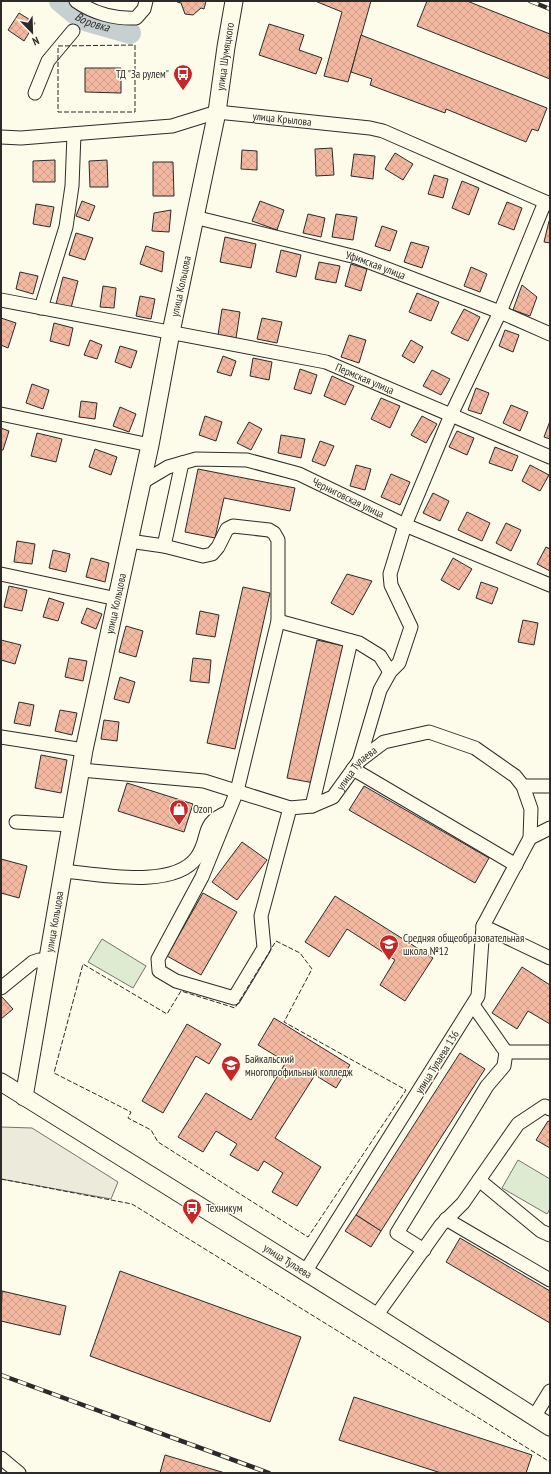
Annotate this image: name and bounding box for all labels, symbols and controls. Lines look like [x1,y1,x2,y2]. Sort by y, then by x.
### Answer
water label: Воровка [73,8,113,35]
north arrow [12,12,52,52]
street label: улица Шумяцкого [213,21,237,91]
text: N [30,34,41,49]
bus stop icon: ТД "За рулем" [172,63,194,91]
place label: ТД "За рулем" [116,67,169,81]
street label: улица Крылова [252,109,312,129]
street label: Уфимская улица [344,248,408,282]
street label: улица Кольцова [167,254,194,318]
street label: Пермская улица [333,360,396,397]
street label: Черниговская улица [310,474,387,521]
street label: улица Кольцова [102,572,129,635]
street label: улица Тулаева [333,743,379,793]
shop icon: Ozon [168,798,190,826]
place label: Ozon [193,802,212,816]
street label: улица Кольцова [42,890,66,953]
place label: Средняя общеобразовательная школа №12 [403,931,524,958]
school or university icon: Средняя общеобразовательная школа №12 [378,933,400,961]
street label: улица Тулаева 136 [412,1028,462,1096]
place label: Байкальский многопрофильный колледж [245,1052,353,1079]
school or university icon: Байкальский многопрофильный колледж [220,1054,242,1082]
bus stop icon: Техникум [181,1197,203,1225]
place label: Техникум [206,1201,243,1215]
street label: улица Тулаева [261,1241,315,1281]

